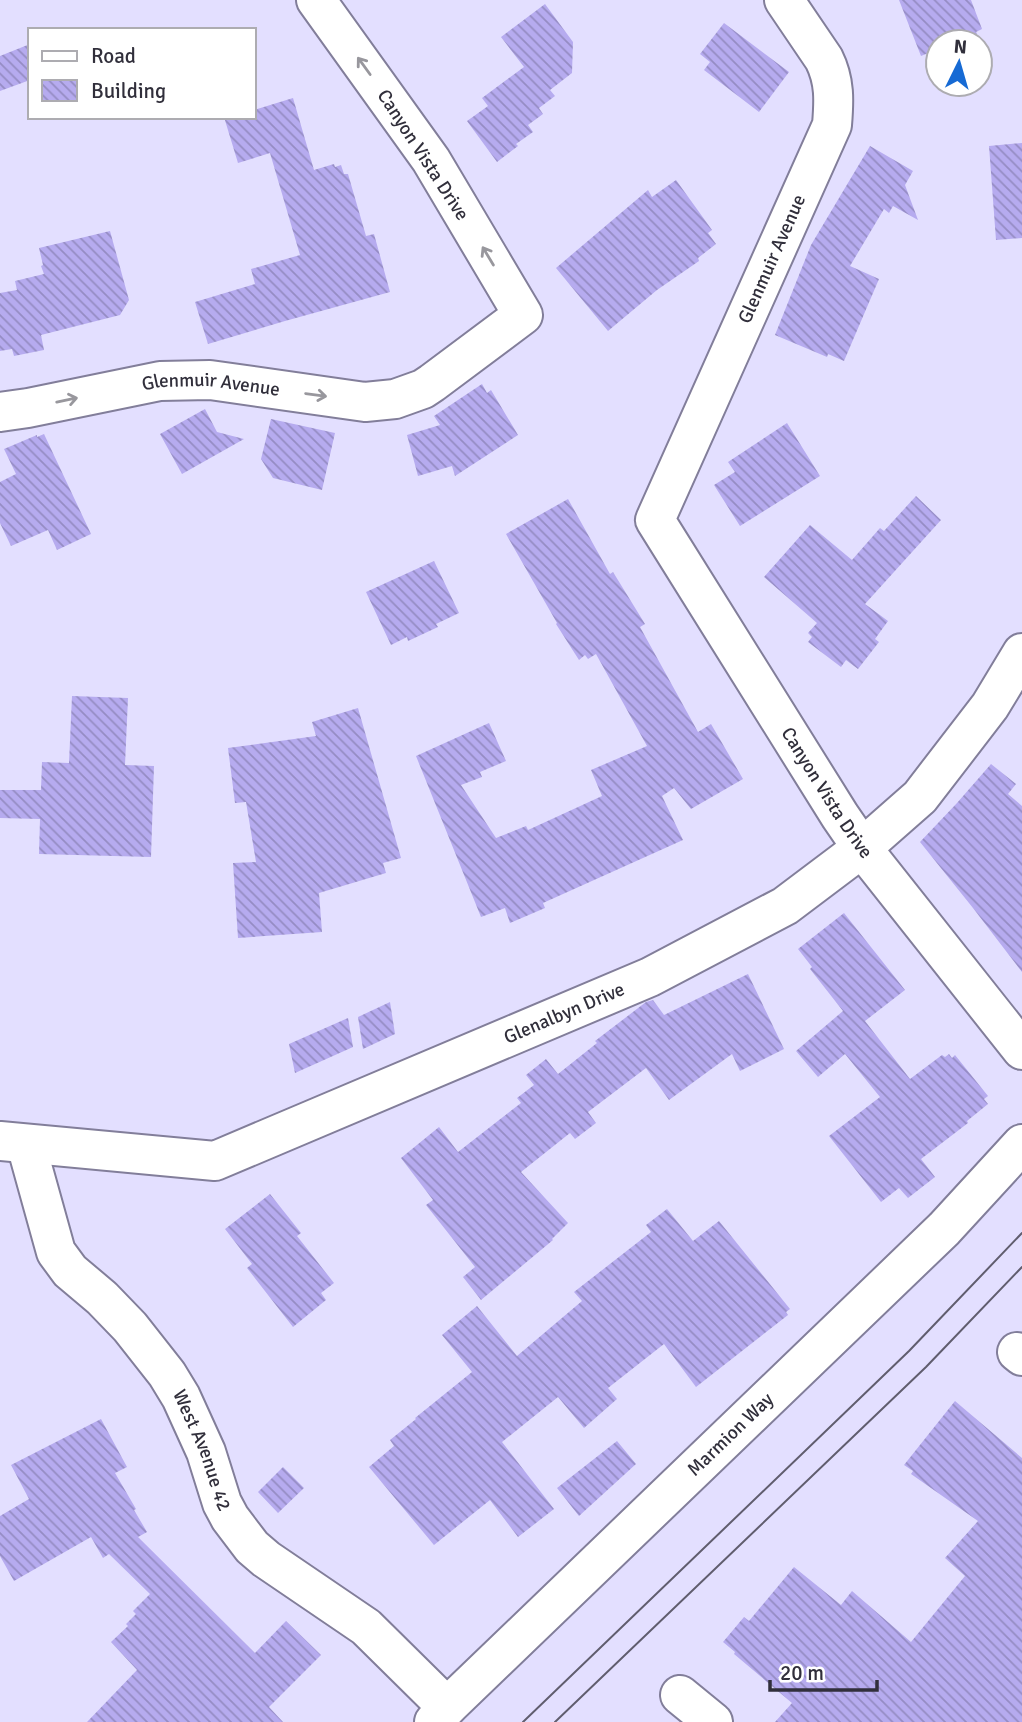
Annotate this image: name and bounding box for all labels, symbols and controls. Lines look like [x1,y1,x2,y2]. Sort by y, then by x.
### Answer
legend [28,28,256,119]
north arrow [924,28,994,98]
text: N [953,35,968,60]
text: Road [91,43,136,69]
one-way arrow [356,57,371,76]
text: Building [91,78,166,104]
street label: Canyon Vista Drive [372,85,474,225]
street label: Glenmuir Avenue [733,191,811,327]
one-way arrow [481,247,495,267]
street label: Glenmuir Avenue [140,368,281,402]
one-way arrow [304,389,327,402]
one-way arrow [55,392,78,406]
street label: Canyon Vista Drive [776,723,878,864]
street label: Glenalbyn Drive [500,977,628,1049]
street label: West Avenue 42 [167,1386,236,1515]
street label: Marmion Way [682,1387,779,1481]
scale bar [770,1648,877,1692]
text: 20 m [780,1660,824,1686]

